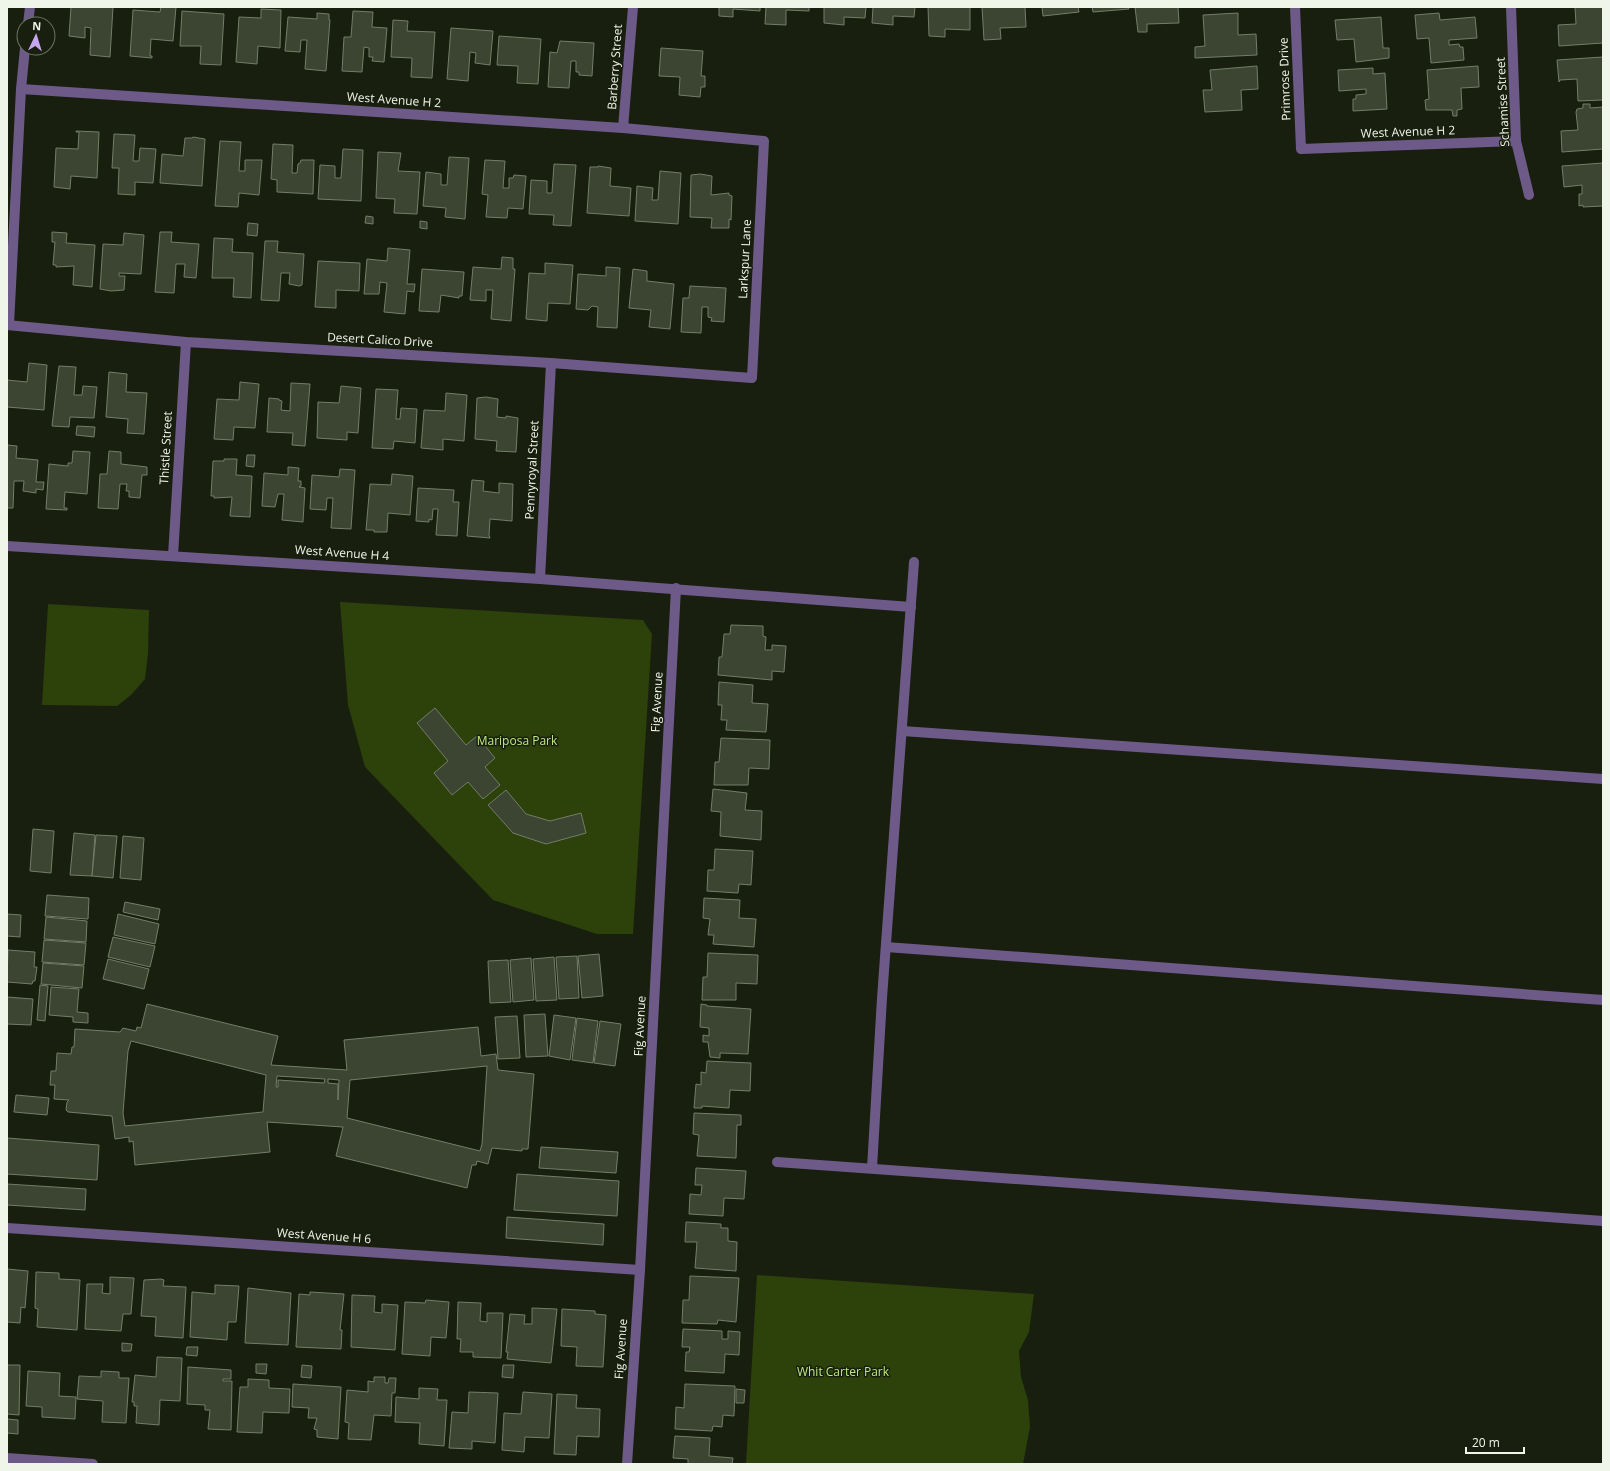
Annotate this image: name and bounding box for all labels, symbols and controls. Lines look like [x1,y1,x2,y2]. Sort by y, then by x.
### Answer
north arrow [16,16,56,56]
text: N [32,18,42,33]
street label: Barberry Street [603,24,626,110]
street label: Primrose Drive [1275,37,1294,121]
street label: Schamise Street [1492,57,1513,147]
street label: West Avenue H 2 [346,88,442,111]
street label: West Avenue H 2 [1360,121,1456,142]
street label: Larkspur Lane [734,219,755,299]
street label: Desert Calico Drive [327,328,434,351]
street label: Thistle Street [155,411,176,485]
street label: Pennyroyal Street [520,420,543,520]
street label: West Avenue H 4 [294,541,390,564]
street label: Fig Avenue [646,671,667,733]
park label: Mariposa Park [477,732,558,749]
street label: Fig Avenue [629,995,650,1057]
street label: West Avenue H 6 [276,1224,372,1247]
street label: Fig Avenue [610,1318,631,1380]
park label: Whit Carter Park [797,1363,890,1380]
scale bar [1466,1429,1524,1455]
text: 20 m [1472,1434,1500,1451]

